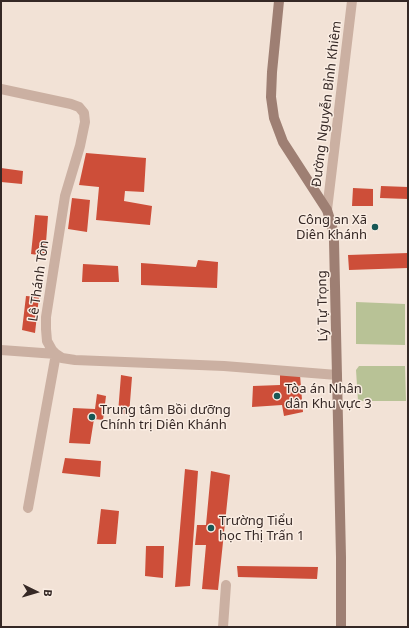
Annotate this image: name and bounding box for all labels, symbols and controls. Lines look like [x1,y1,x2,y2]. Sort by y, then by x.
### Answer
street label: Đường Nguyễn Bỉnh Khiêm [309,20,345,188]
place label: Công an Xã Diên Khánh [296,212,367,243]
marker: Công an Xã Diên Khánh [370,222,380,232]
street label: Lê Thánh Tôn [26,239,52,323]
street label: Lý Tự Trọng [315,270,331,342]
place label: Tòa án Nhân dân Khu vực 3 [285,381,372,412]
marker: Tòa án Nhân dân Khu vực 3 [272,391,282,401]
place label: Trung tâm Bồi dưỡng Chính trị Diên Khánh [100,402,231,433]
marker: Trung tâm Bồi dưỡng Chính trị Diên Khánh [87,412,97,422]
place label: Trường Tiểu học Thị Trấn 1 [219,513,304,544]
marker: Trường Tiểu học Thị Trấn 1 [206,523,216,533]
north arrow [16,572,56,612]
text: B [41,589,56,597]

